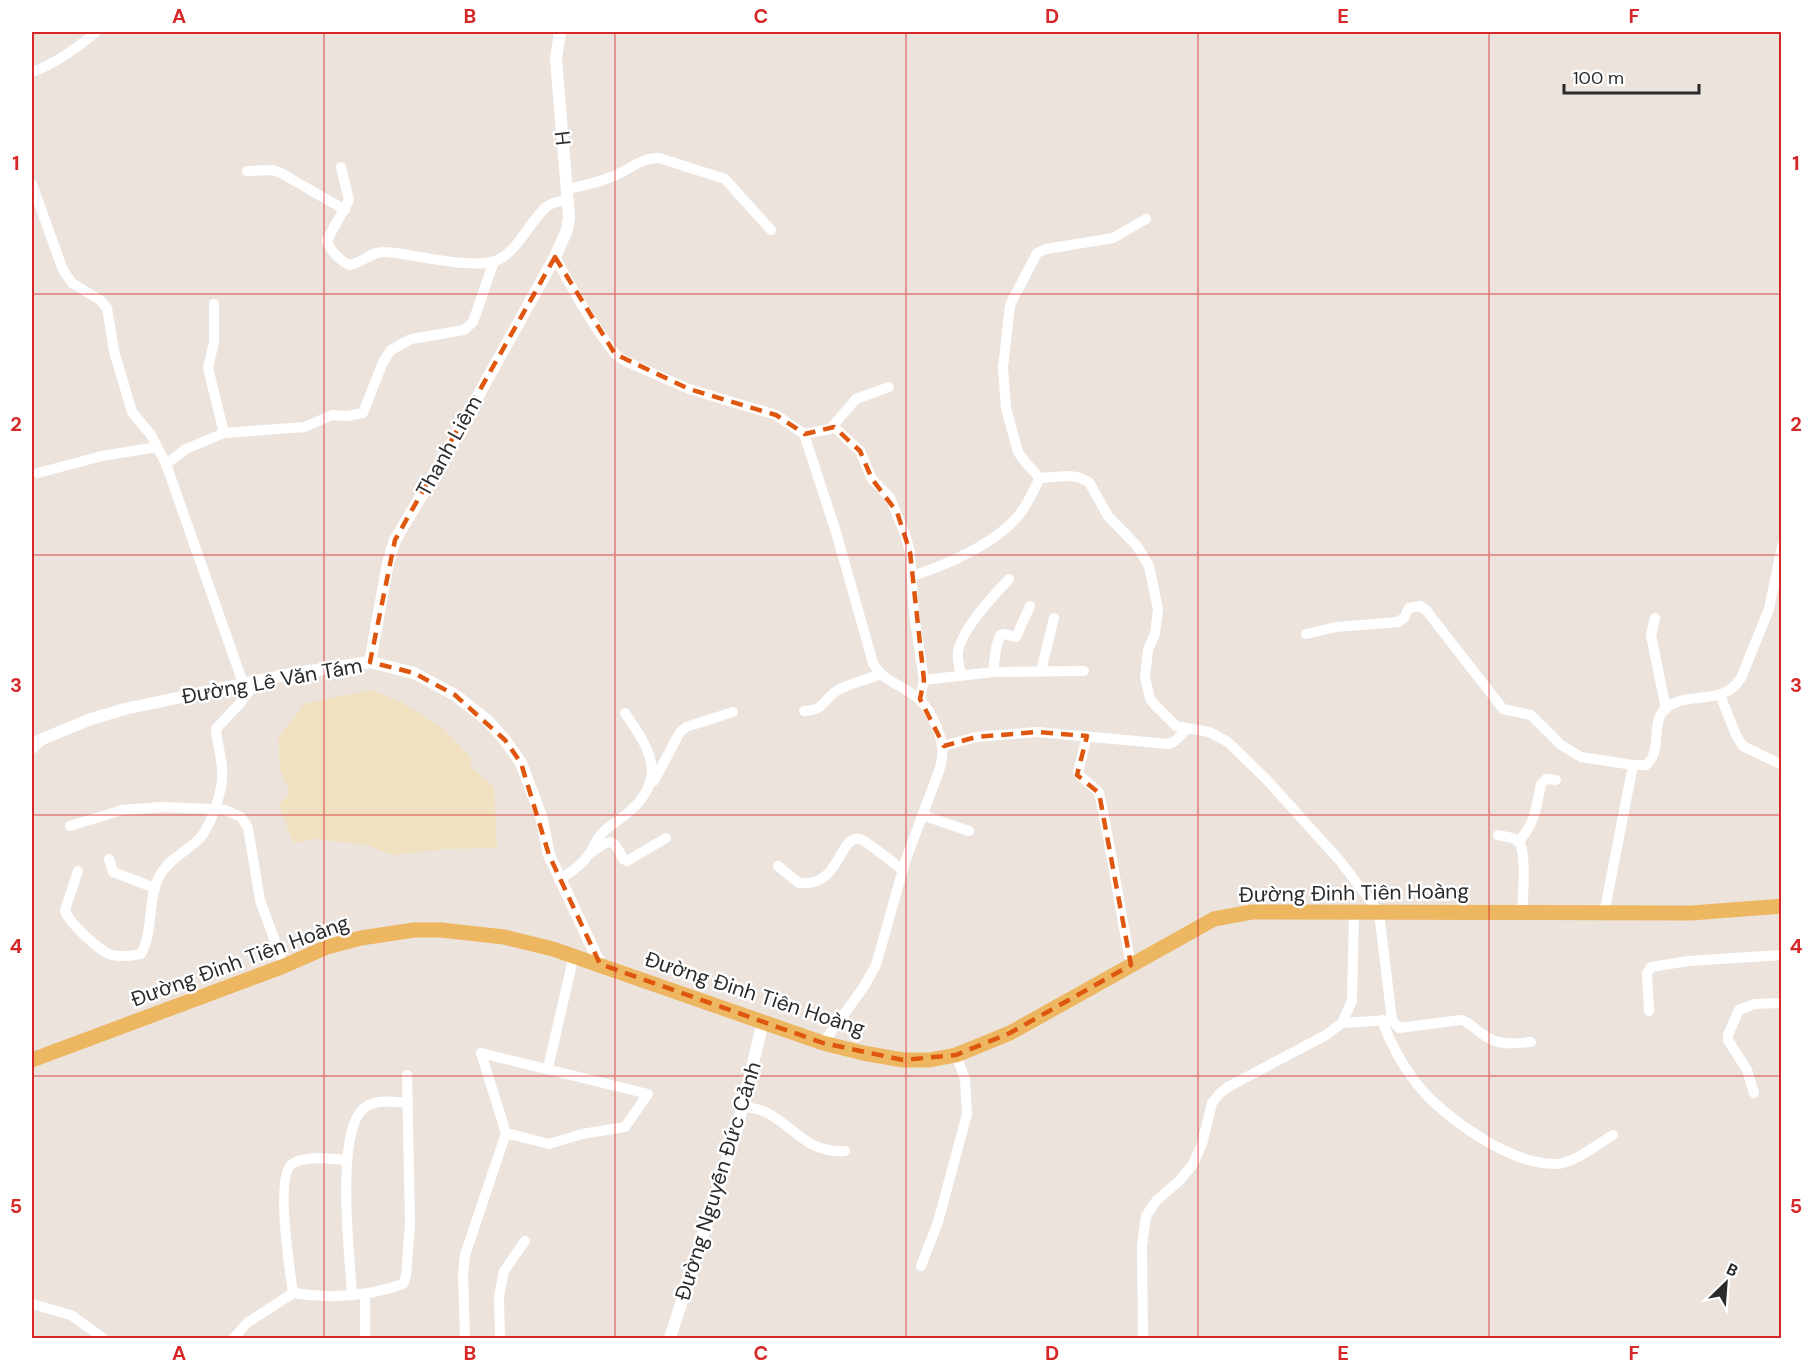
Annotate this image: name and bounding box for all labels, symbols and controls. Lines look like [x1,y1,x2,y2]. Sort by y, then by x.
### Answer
text: A [172,3,186,29]
text: B [464,3,476,29]
text: C [754,3,768,29]
text: D [1045,3,1059,29]
text: E [1337,3,1349,29]
text: F [1628,3,1640,29]
scale bar [1564,57,1699,95]
text: 100 m [1573,66,1624,90]
street label: H [548,129,578,147]
text: 1 [12,150,20,176]
text: 1 [1792,150,1800,176]
street label: Thanh Liêm [410,390,488,502]
text: 2 [10,411,22,437]
text: 2 [1790,411,1802,437]
street label: Đường Lê Văn Tám [180,651,364,711]
text: 3 [10,672,22,698]
text: 3 [1790,672,1802,698]
street label: Đường Đinh Tiên Hoàng [1239,877,1470,909]
street label: Đường Đinh Tiên Hoàng [127,908,353,1013]
text: 4 [10,933,23,959]
text: 4 [1790,933,1803,959]
street label: Đường Đinh Tiên Hoàng [641,945,869,1043]
street label: Đường Nguyễn Đức Cảnh [668,1058,768,1304]
text: 5 [10,1193,22,1219]
text: 5 [1790,1193,1802,1219]
north arrow [1696,1253,1756,1313]
text: B [1723,1258,1741,1282]
text: A [172,1340,186,1366]
text: B [464,1340,476,1366]
text: C [754,1340,768,1366]
text: D [1045,1340,1059,1366]
text: E [1337,1340,1349,1366]
text: F [1628,1340,1640,1366]

